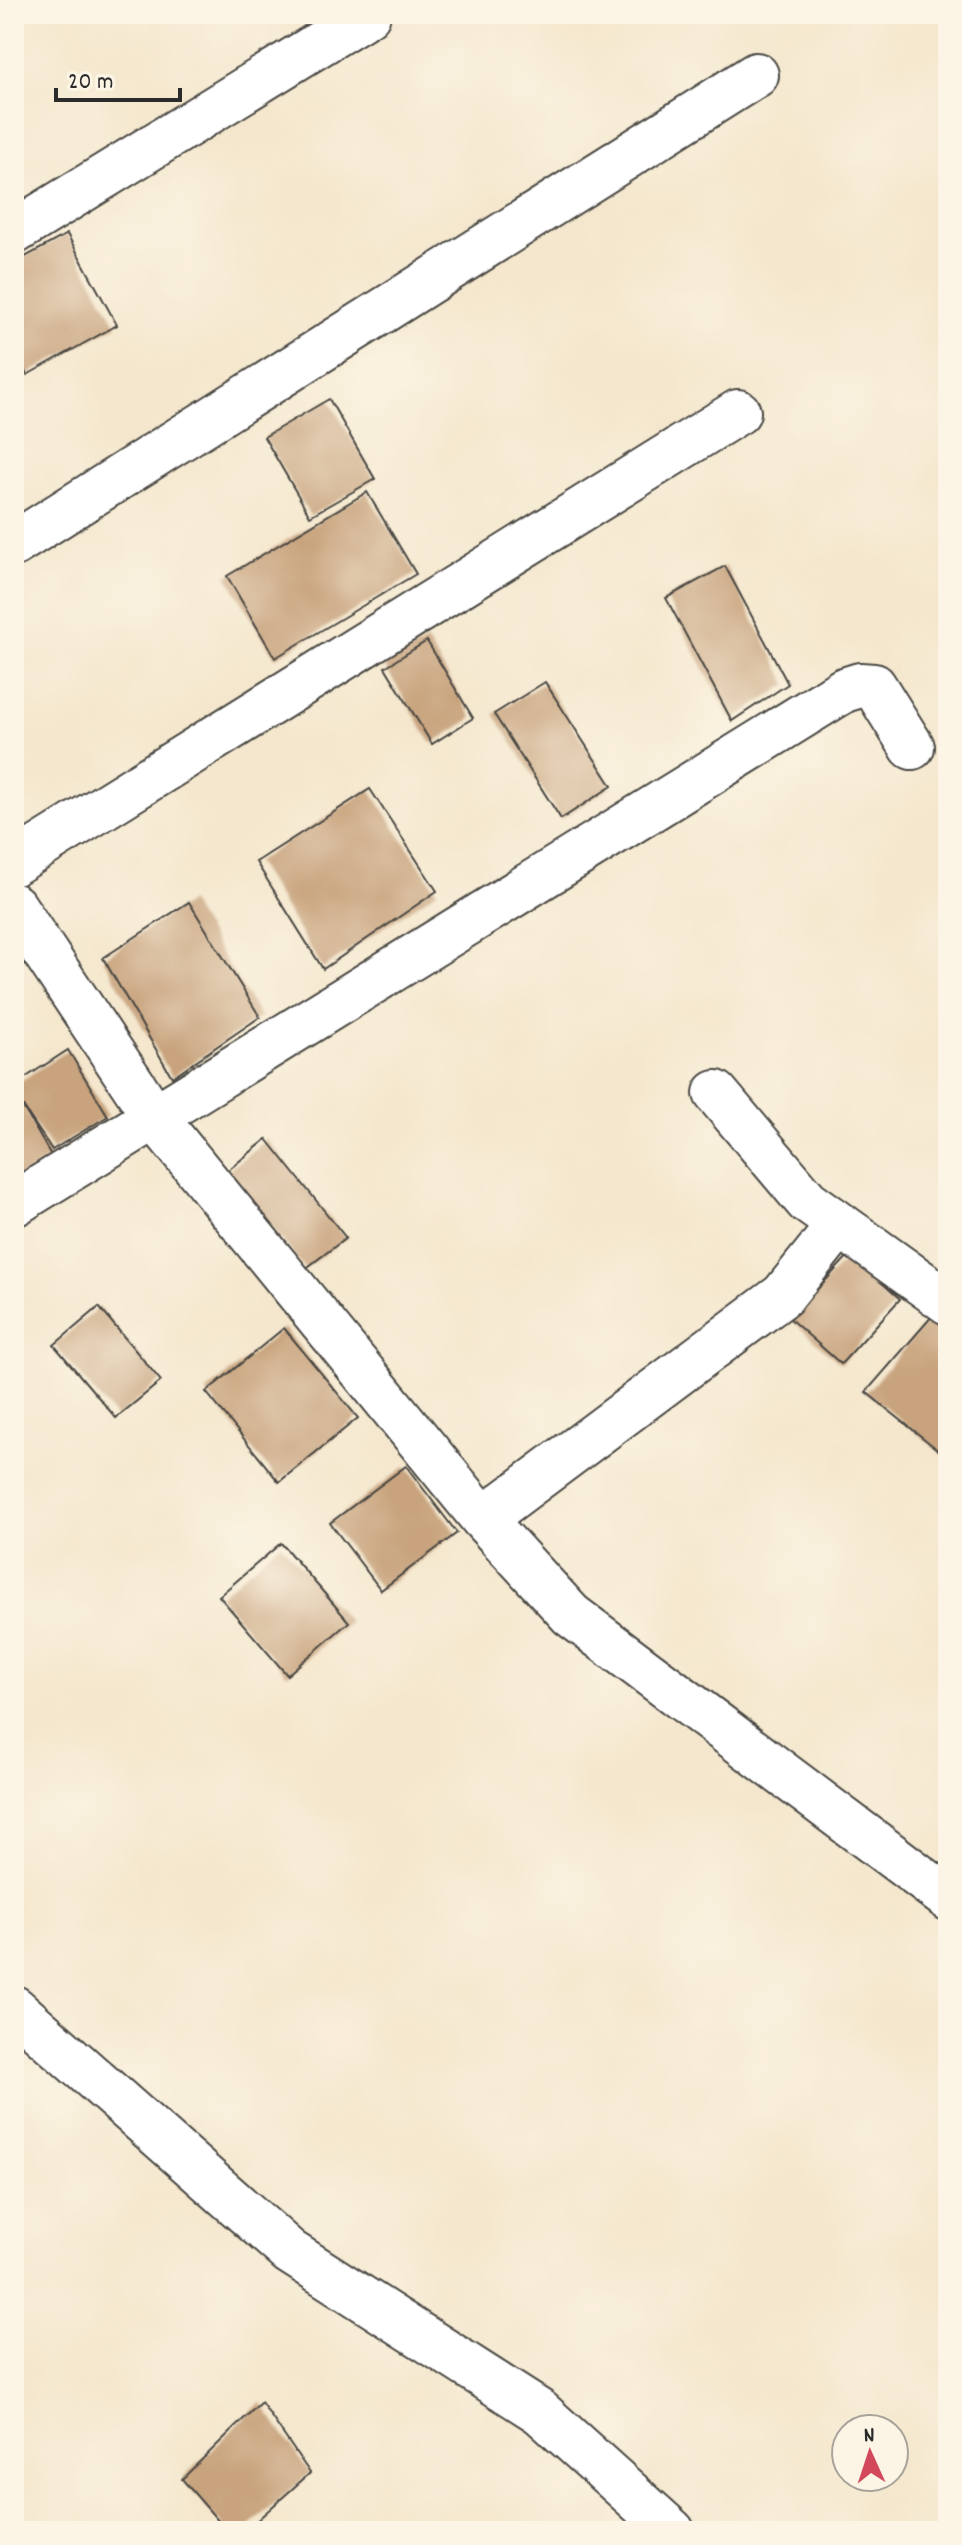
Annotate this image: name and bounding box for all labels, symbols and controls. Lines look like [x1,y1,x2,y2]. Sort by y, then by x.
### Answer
scale bar [56,52,180,102]
text: 20 m [68,66,114,100]
north arrow [830,2413,910,2493]
text: N [863,2421,876,2452]

